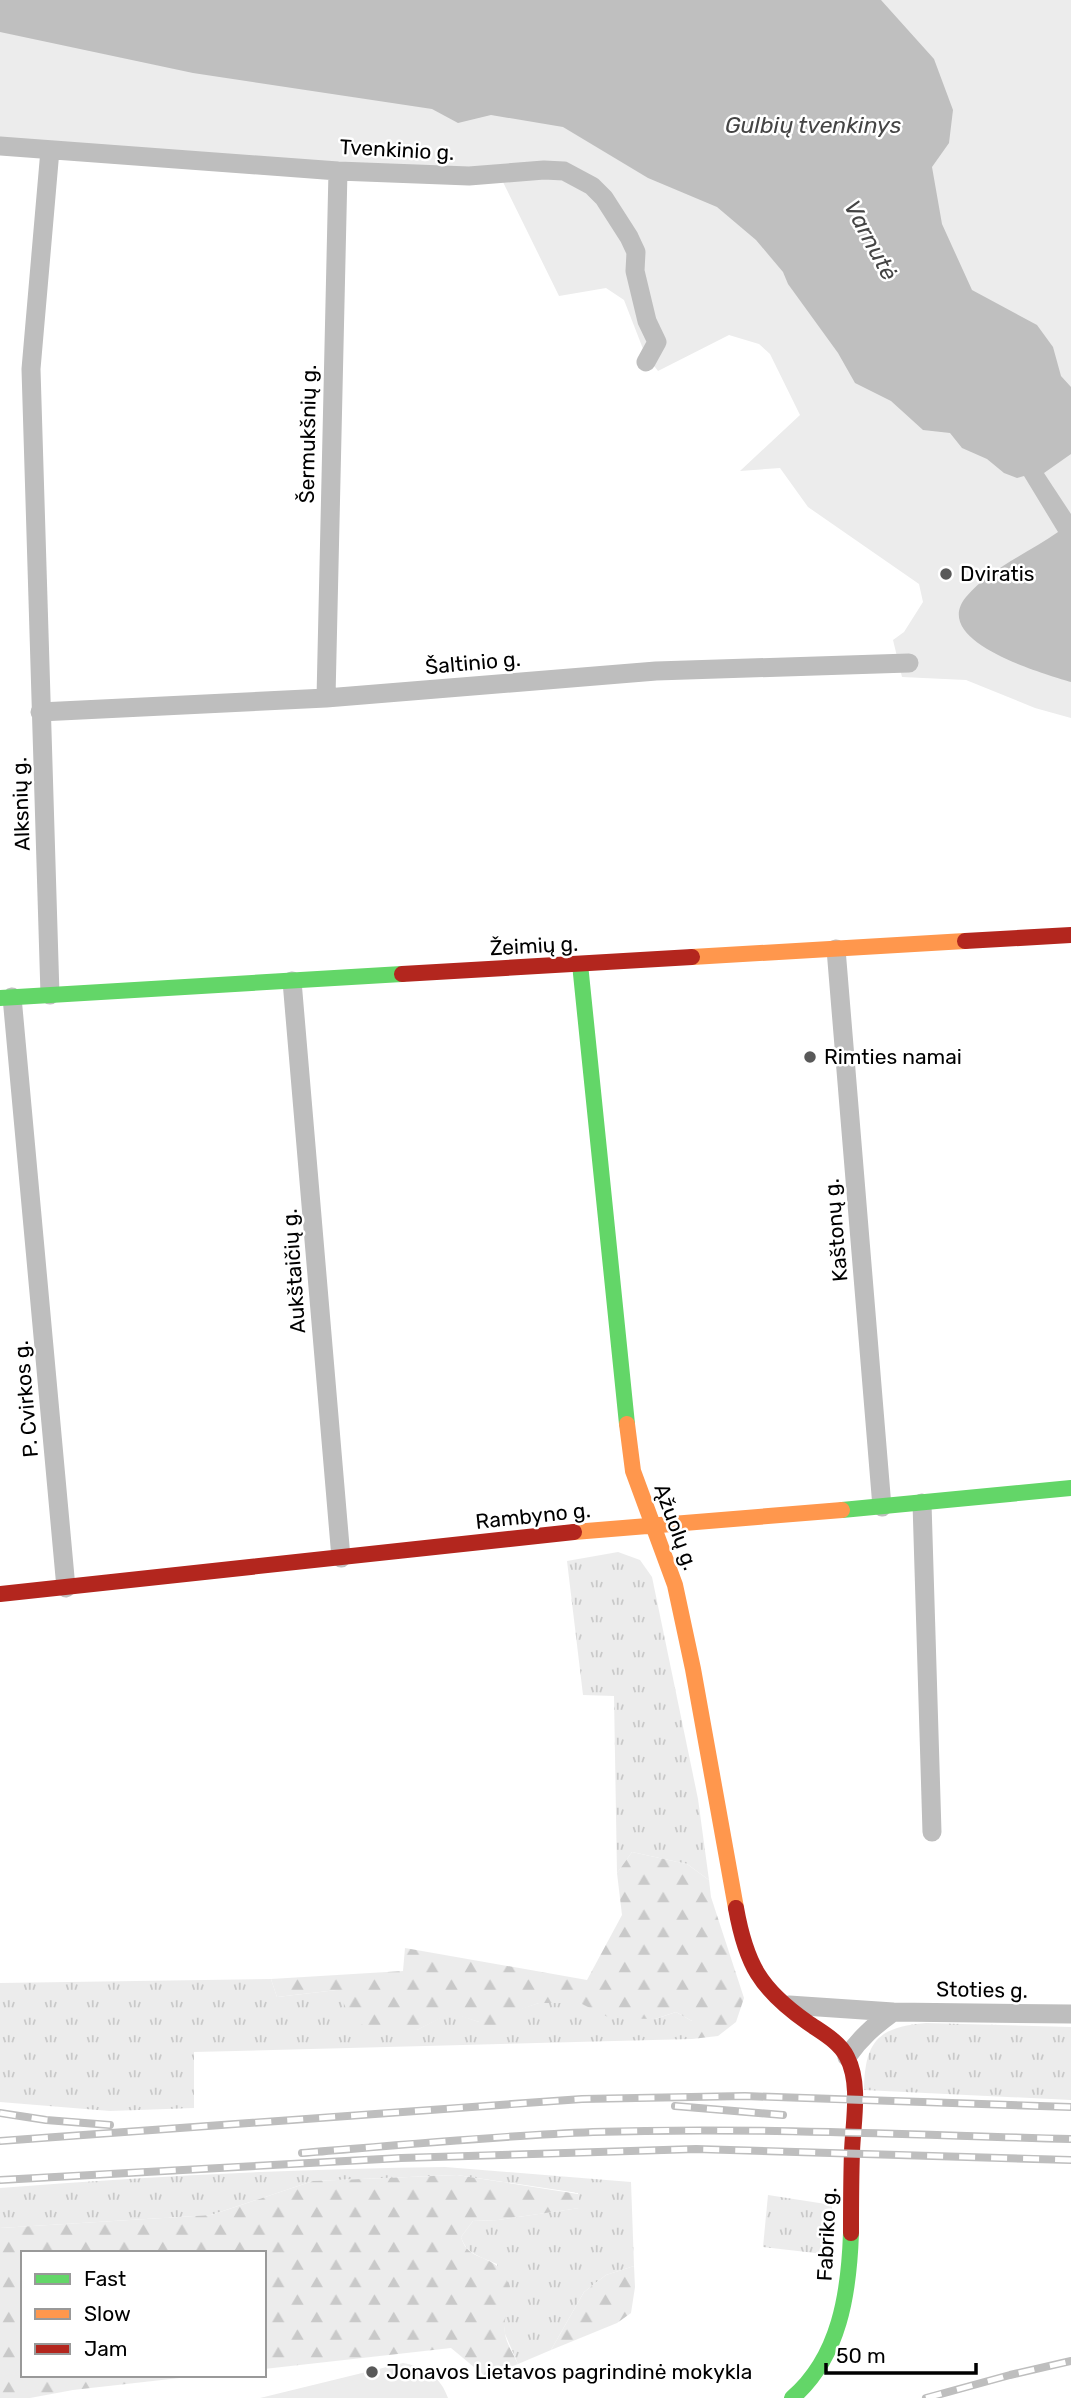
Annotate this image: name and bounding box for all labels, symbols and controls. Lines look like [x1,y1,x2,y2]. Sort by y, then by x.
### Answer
water label: Gulbių tvenkinys [725,111,901,139]
street label: Tvenkinio g. [339,134,455,165]
water label: Varnutė [838,195,904,285]
street label: Šermukšnių g. [294,364,321,504]
place label: Dviratis [960,561,1035,586]
marker: Dviratis [938,566,954,582]
street label: Šaltinio g. [424,646,522,679]
street label: Alksnių g. [6,757,35,851]
street label: Žeimių g. [489,931,579,960]
place label: Rimties namai [824,1044,962,1069]
marker: Rimties namai [802,1049,818,1065]
street label: Kaštonų g. [819,1177,852,1283]
street label: Aukštaičių g. [277,1208,310,1334]
street label: P. Cvirkos g. [8,1340,43,1458]
street label: Ąžuolų g. [649,1480,704,1573]
street label: Rambyno g. [474,1497,592,1534]
street label: Stoties g. [936,1976,1028,2003]
street label: Fabriko g. [812,2186,841,2282]
legend [21,2251,266,2377]
text: Fast [84,2266,126,2291]
text: Slow [84,2301,131,2326]
scale bar [826,2332,976,2376]
text: Jam [84,2336,128,2361]
text: 50 m [836,2343,886,2368]
place label: Jonavos Lietavos pagrindinė mokykla [386,2359,752,2384]
marker: Jonavos Lietavos pagrindinė mokykla [364,2364,380,2380]

